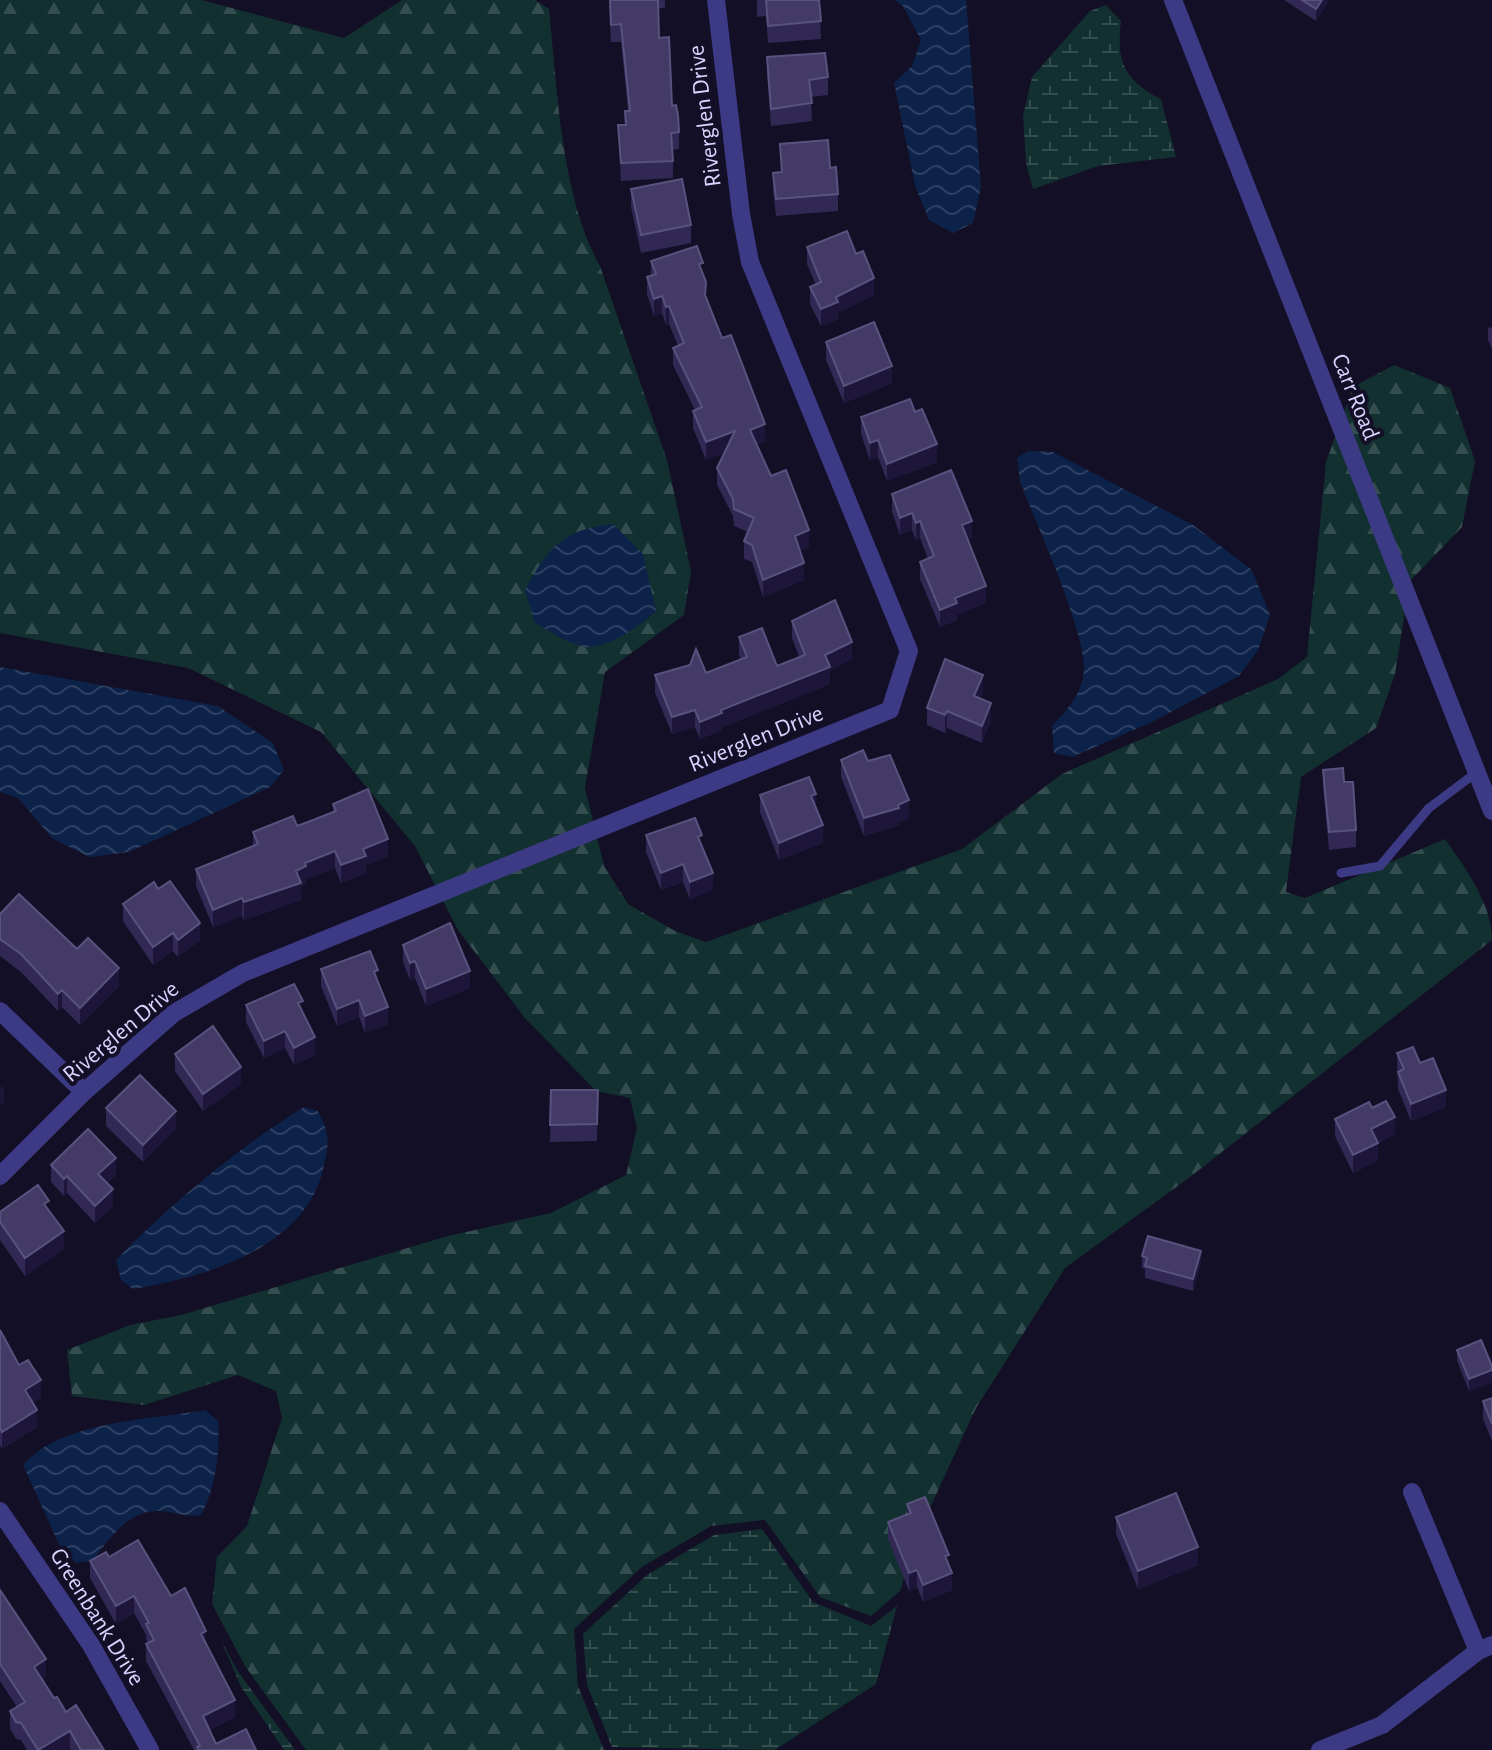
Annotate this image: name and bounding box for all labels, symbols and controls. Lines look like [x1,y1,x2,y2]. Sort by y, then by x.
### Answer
street label: Riverglen Drive [684,44,726,188]
street label: Carr Road [1327,351,1383,443]
street label: Riverglen Drive [685,701,827,777]
street label: Riverglen Drive [59,977,183,1087]
street label: Greenbank Drive [45,1544,149,1690]

